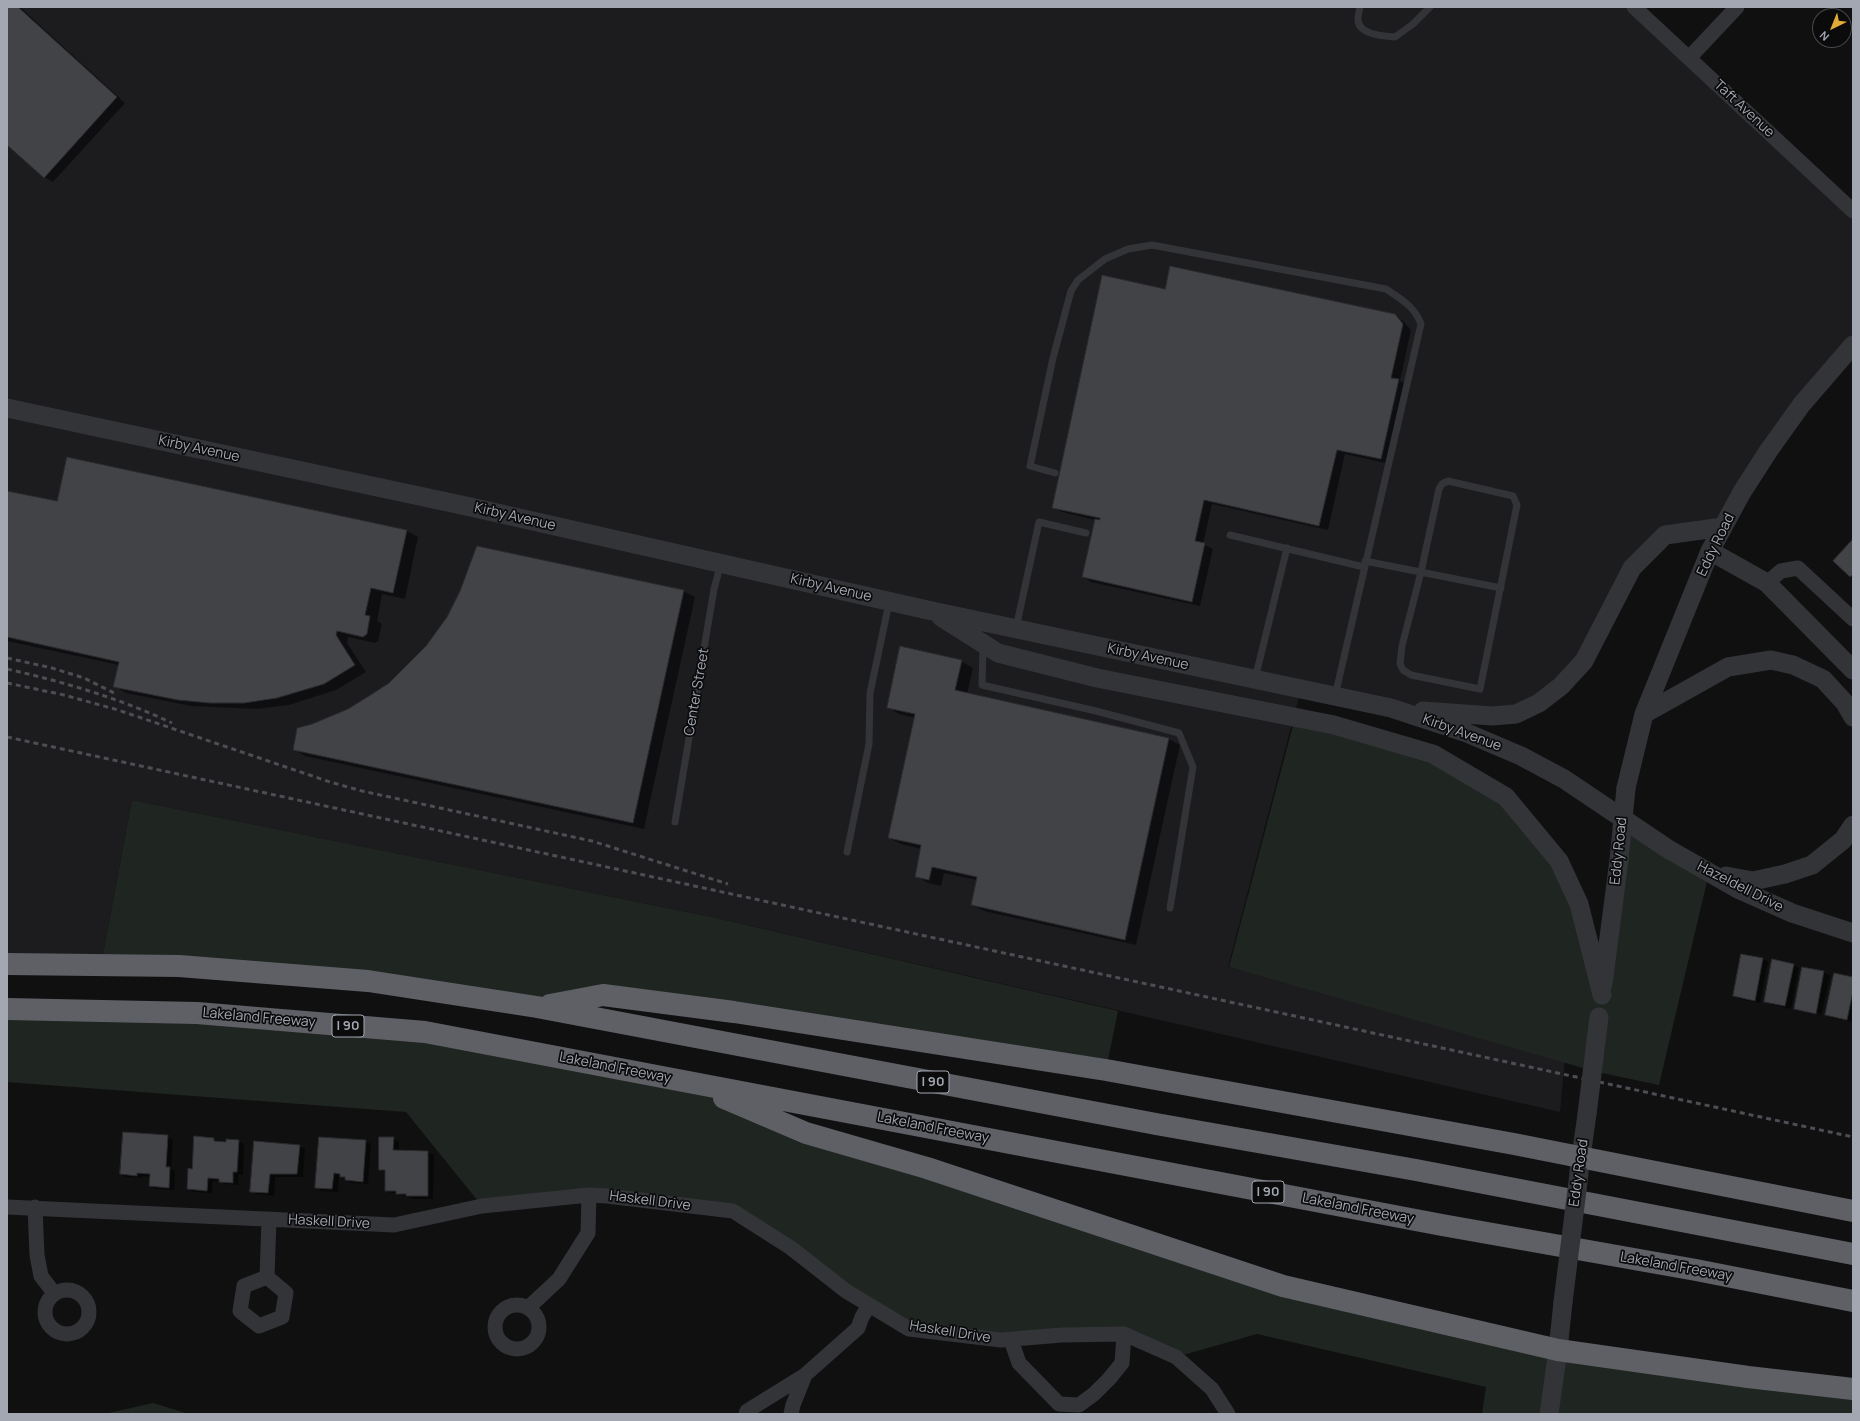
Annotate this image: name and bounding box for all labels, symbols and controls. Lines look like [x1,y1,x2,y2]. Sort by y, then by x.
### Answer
north arrow [1812,8,1852,48]
text: N [1816,28,1832,45]
street label: Taft Avenue [1710,77,1778,141]
street label: Kirby Avenue [157,432,241,466]
street label: Kirby Avenue [473,500,557,534]
street label: Eddy Road [1694,511,1738,579]
street label: Kirby Avenue [789,571,873,605]
street label: Kirby Avenue [1106,640,1190,674]
street label: Center Street [681,647,713,737]
street label: Kirby Avenue [1420,711,1504,755]
street label: Eddy Road [1607,816,1631,886]
street label: Hazeldell Drive [1694,858,1786,916]
street label: Lakeland Freeway [202,1005,316,1031]
road number: I 90 [332,1015,364,1037]
street label: Lakeland Freeway [558,1049,672,1087]
road number: I 90 [917,1071,949,1093]
street label: Lakeland Freeway [876,1109,990,1147]
street label: Eddy Road [1566,1138,1592,1208]
road number: I 90 [1252,1181,1284,1203]
street label: Haskell Drive [608,1188,692,1214]
street label: Lakeland Freeway [1301,1190,1415,1228]
street label: Haskell Drive [288,1211,370,1233]
street label: Lakeland Freeway [1619,1249,1733,1285]
street label: Haskell Drive [908,1317,992,1347]

